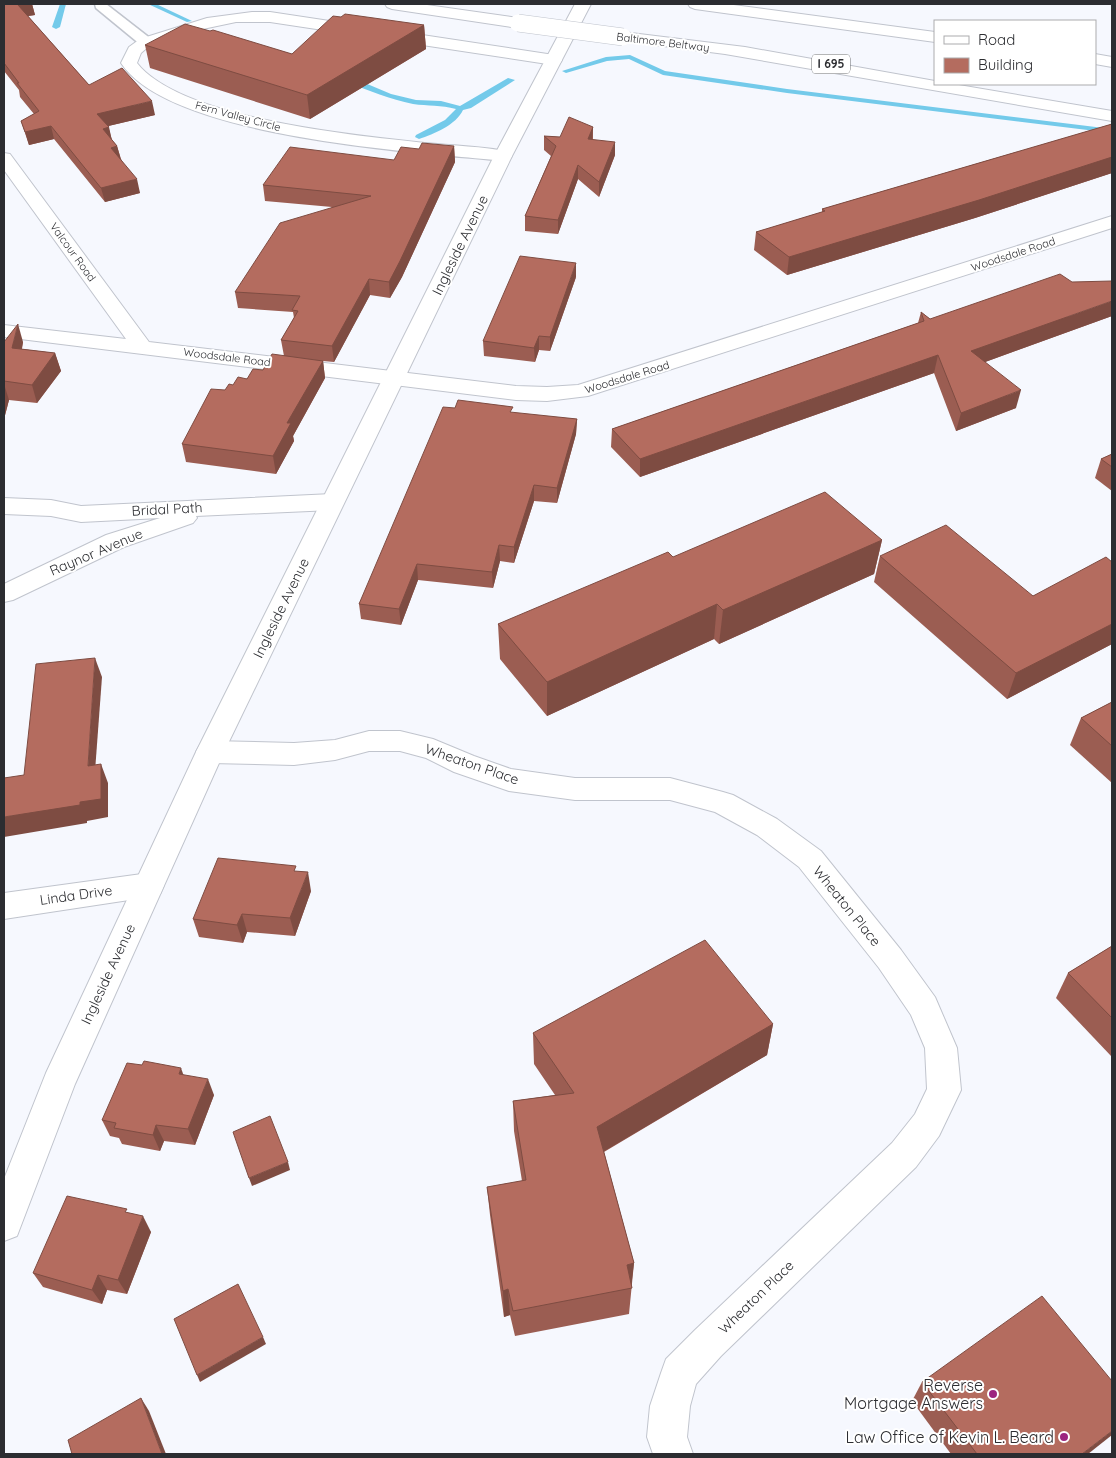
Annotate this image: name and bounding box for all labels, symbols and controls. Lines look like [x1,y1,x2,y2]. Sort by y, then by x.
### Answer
legend [934,20,1096,85]
street label: Baltimore Beltway [616,29,710,55]
text: Road [978,30,1015,49]
road number: I 695 [812,54,850,74]
text: Building [978,55,1033,74]
street label: Fern Valley Circle [194,98,282,134]
street label: Ingleside Avenue [428,192,492,298]
street label: Valcour Road [47,220,99,284]
street label: Woodsdale Road [969,234,1057,274]
street label: Woodsdale Road [183,345,271,369]
street label: Woodsdale Road [583,357,671,397]
street label: Bridal Path [131,498,203,520]
street label: Raynor Avenue [47,524,145,580]
street label: Ingleside Avenue [249,555,313,661]
street label: Wheaton Place [423,740,521,789]
street label: Wheaton Place [809,862,885,950]
street label: Linda Drive [39,881,113,909]
street label: Ingleside Avenue [77,921,139,1027]
street label: Wheaton Place [714,1256,798,1338]
place label: Reverse Mortgage Answers [844,1375,983,1413]
marker: Reverse Mortgage Answers [987,1388,999,1400]
place label: Law Office of Kevin L. Beard [845,1427,1054,1447]
marker: Law Office of Kevin L. Beard [1058,1431,1070,1443]

